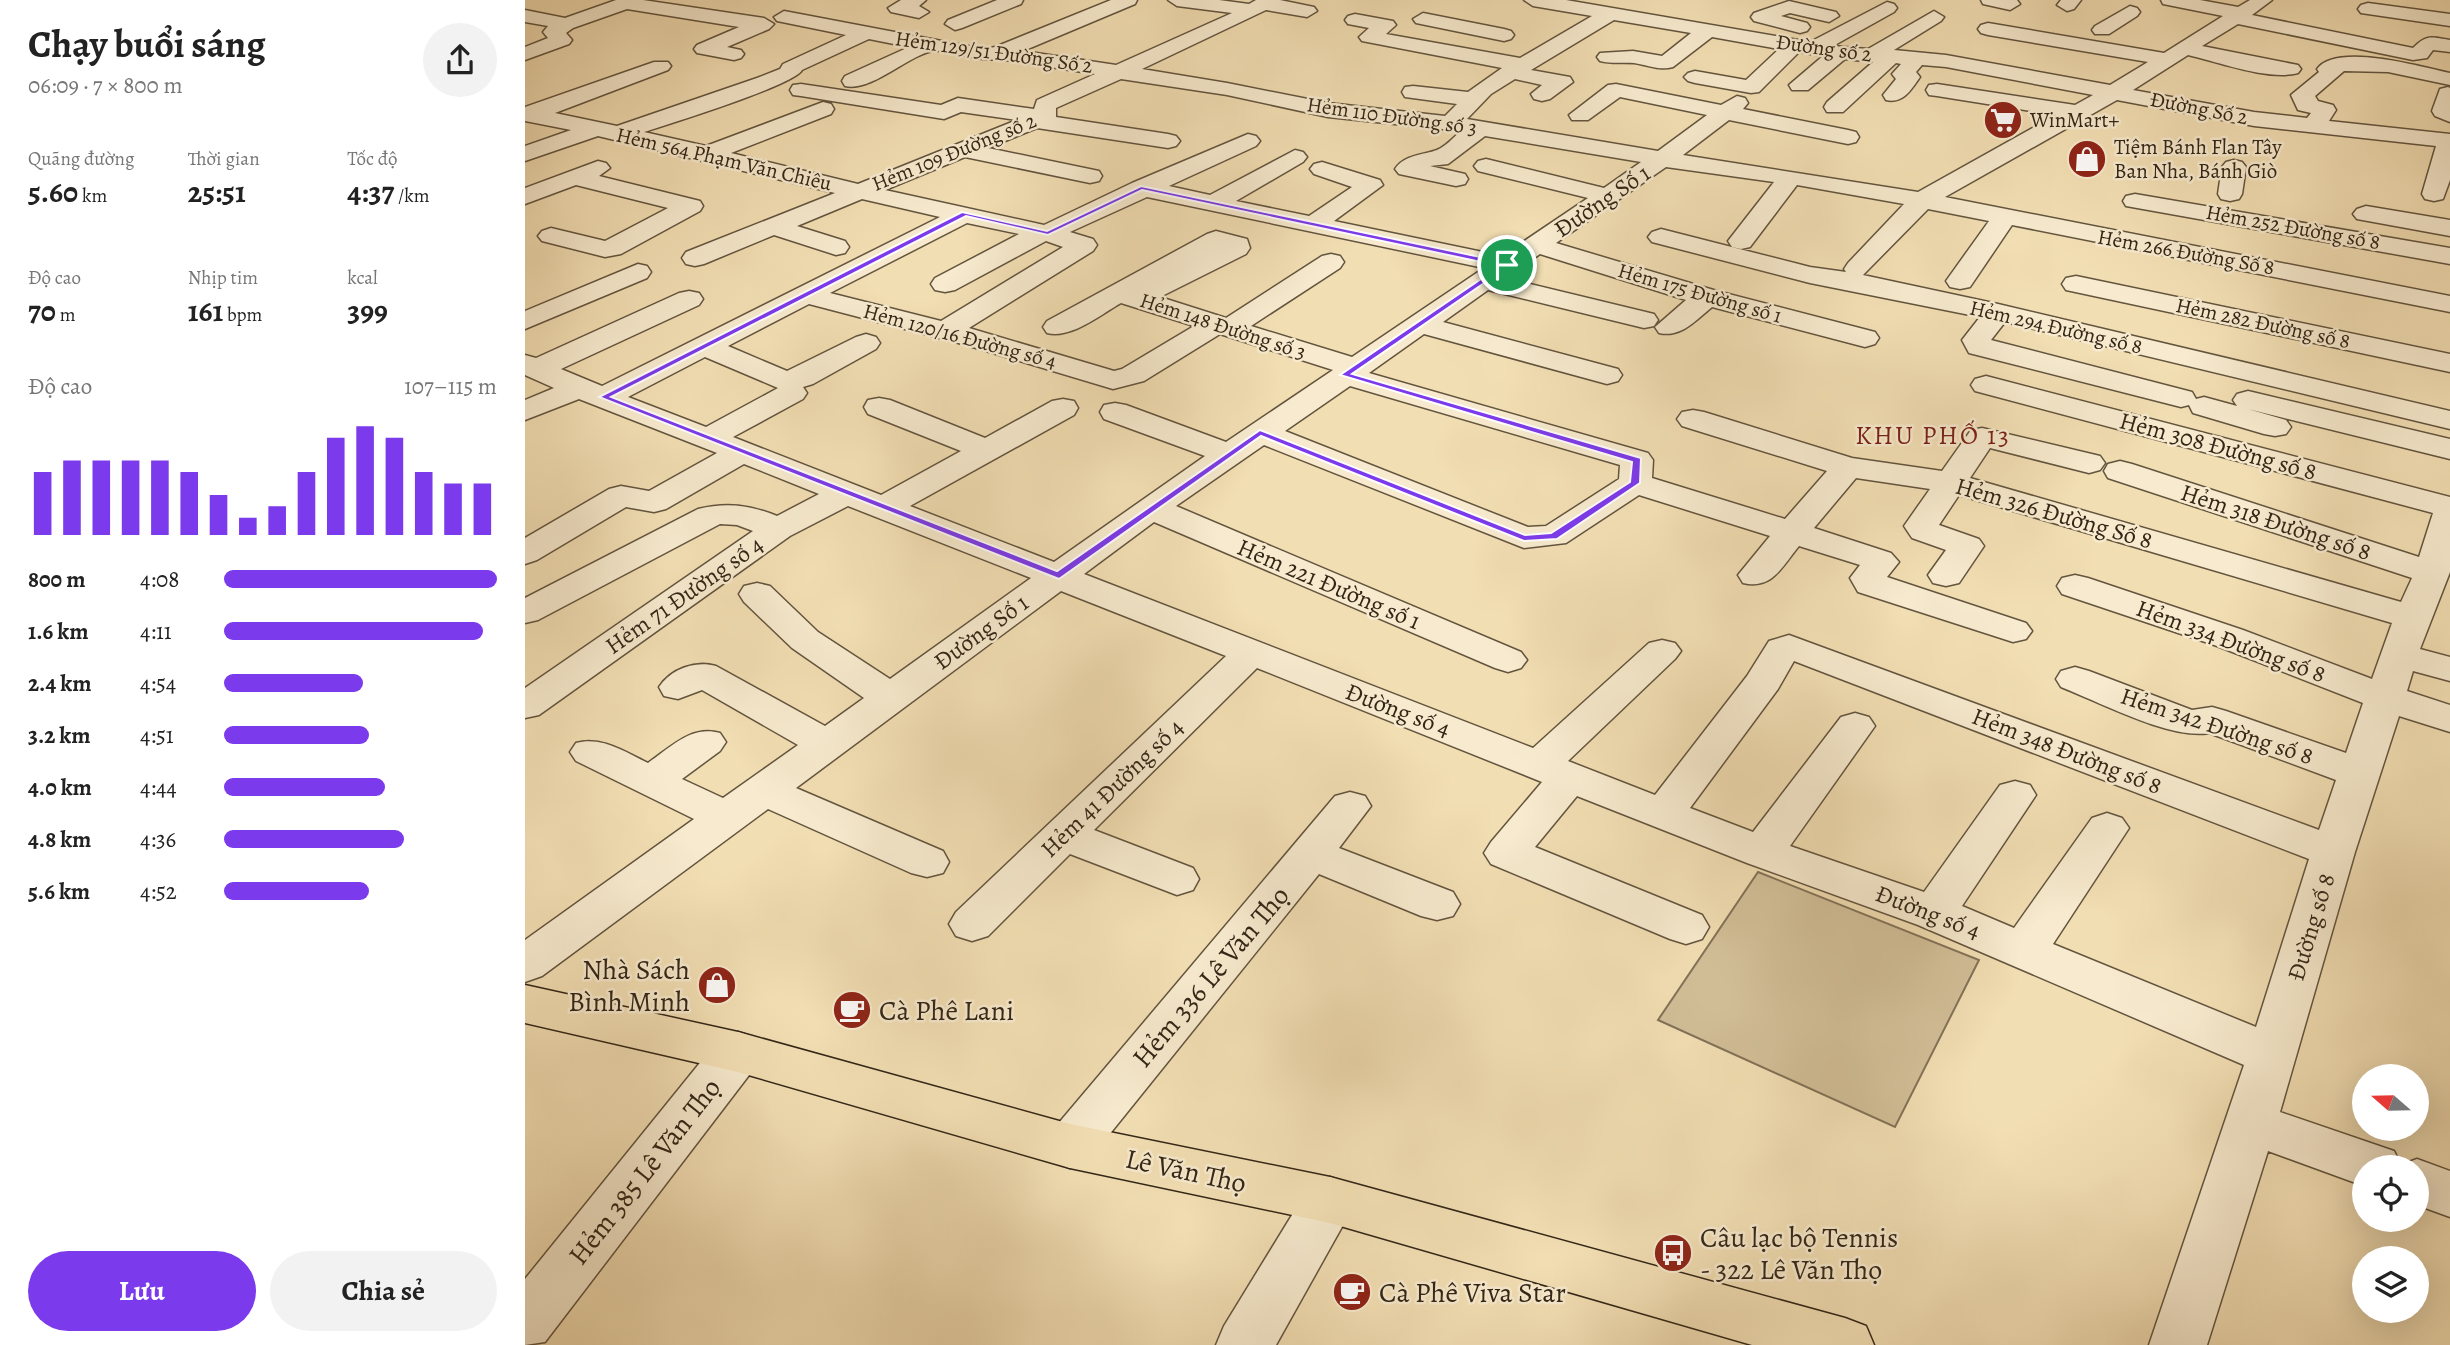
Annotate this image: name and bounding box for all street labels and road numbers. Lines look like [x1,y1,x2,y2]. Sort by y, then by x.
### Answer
street label: Hẻm 129/51 Đường Số 2 [893,24,1095,80]
street label: Đường số 2 [1774,27,1874,69]
street label: Đường Số 2 [2148,85,2250,131]
street label: Hẻm 110 Đường số 3 [1305,90,1479,142]
street label: Hẻm 109 Đường số 2 [868,106,1040,198]
street label: Hẻm 564 Phạm Văn Chiêu [613,121,835,198]
street label: Đường Số 1 [1548,157,1656,245]
street label: Hẻm 252 Đường số 8 [2204,198,2382,256]
street label: Hẻm 266 Đường Số 8 [2095,223,2277,281]
street label: Hẻm 175 Đường số 1 [1615,256,1785,330]
street label: Hẻm 148 Đường số 3 [1136,286,1310,366]
street label: Hẻm 282 Đường số 8 [2173,291,2353,355]
street label: Hẻm 294 Đường số 8 [1967,294,2145,360]
street label: Hẻm 120/16 Đường số 4 [860,297,1060,375]
street label: Hẻm 308 Đường số 8 [2116,404,2320,488]
street label: Hẻm 326 Đường Số 8 [1952,470,2156,556]
street label: Hẻm 318 Đường số 8 [2177,476,2375,568]
street label: Hẻm 71 Đường số 4 [599,528,769,661]
street label: Hẻm 221 Đường số 1 [1232,531,1426,637]
street label: Đường Số 1 [927,587,1035,677]
street label: Hẻm 334 Đường số 8 [2132,592,2330,690]
street label: Đường số 4 [1341,675,1455,745]
street label: Hẻm 342 Đường số 8 [2117,680,2317,772]
street label: Hẻm 348 Đường số 8 [1967,700,2167,802]
street label: Hẻm 41 Đường số 4 [1034,712,1190,864]
street label: Đường số 8 [2280,869,2342,985]
street label: Đường số 4 [1871,877,1985,947]
street label: Hẻm 336 Lê Văn Thọ [1123,878,1298,1076]
street label: Hẻm 385 Lê Văn Thọ [560,1070,730,1273]
street label: Lê Văn Thọ [1122,1140,1250,1202]

